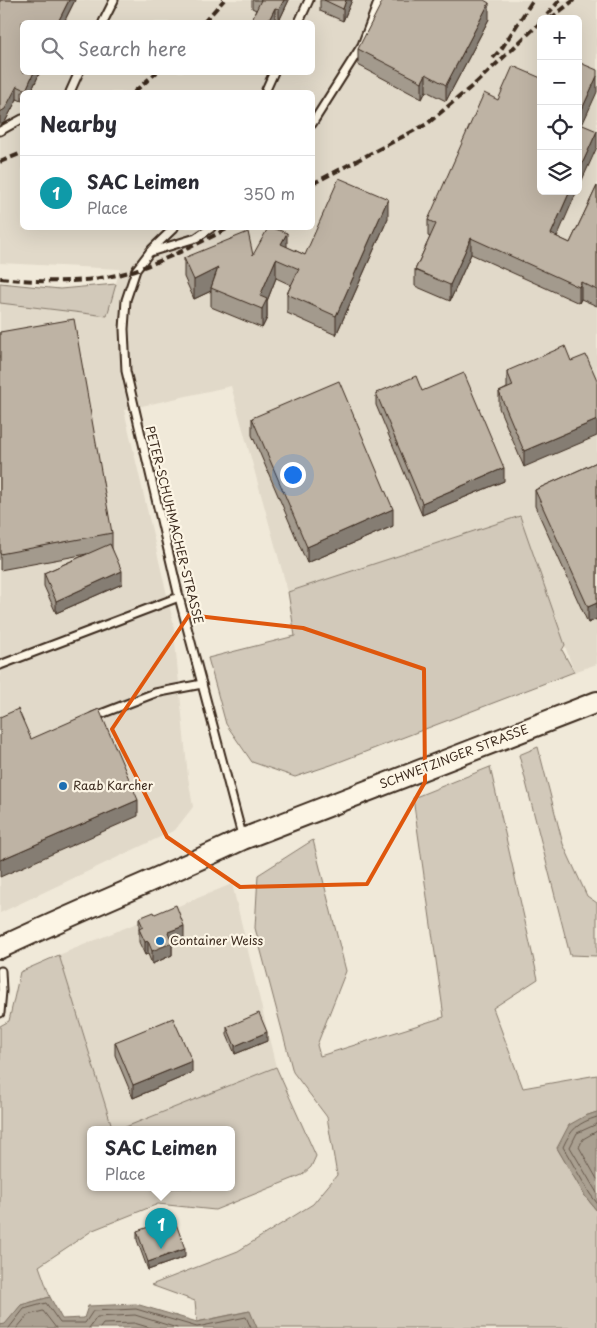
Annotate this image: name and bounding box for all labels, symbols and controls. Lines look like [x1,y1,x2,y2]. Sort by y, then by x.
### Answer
map controls [537,15,582,195]
button: + [537,15,582,60]
search box [20,20,315,75]
icon: search [38,34,66,62]
text: Search here [78,34,187,62]
button: − [537,60,582,105]
button: locate [537,105,582,150]
text: Nearby [40,107,117,139]
button: layers [537,150,582,195]
text: SAC Leimen [87,167,199,195]
text: 1 [52,181,60,205]
text: 350 m [243,181,295,205]
text: Place [87,195,128,219]
street label: PETER-SCHUHMACHER-STRASSE [142,424,208,626]
your location [280,462,306,488]
street label: SCHWETZINGER STRASSE [376,719,531,793]
place label: Raab Karcher [73,776,154,794]
marker: Raab Karcher [57,780,69,792]
place label: Container Weiss [170,931,263,949]
marker: Container Weiss [154,935,166,947]
popup [87,1126,235,1191]
text: SAC Leimen [105,1133,217,1161]
text: Place [105,1161,146,1185]
pin: 1 [145,1208,177,1249]

